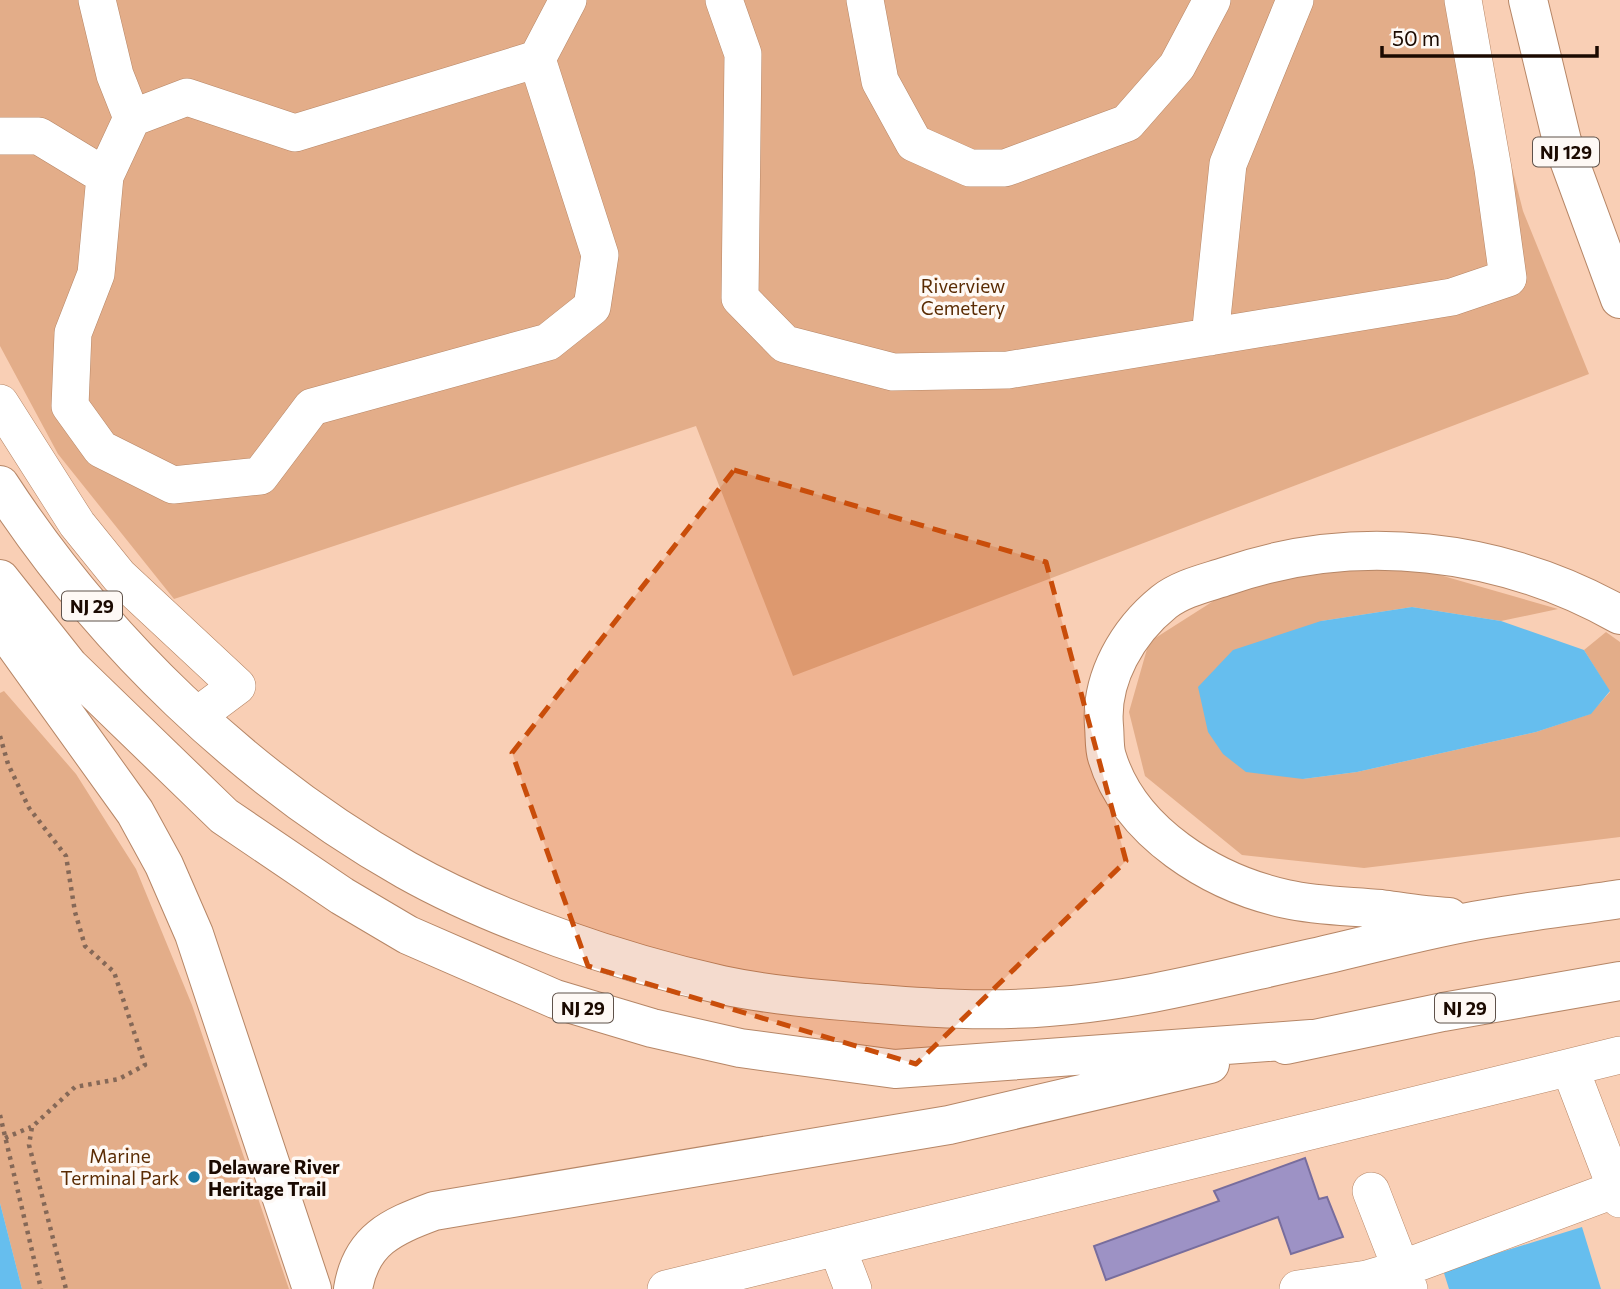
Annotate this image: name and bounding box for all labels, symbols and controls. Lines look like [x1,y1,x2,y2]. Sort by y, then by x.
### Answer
scale bar [1382,14,1597,58]
text: 50 m [1392,25,1440,50]
road number: NJ 129 [1533,138,1599,167]
park label: Riverview Cemetery [921,274,1005,319]
road number: NJ 29 [62,592,122,620]
road number: NJ 29 [553,993,613,1023]
road number: NJ 29 [1435,993,1495,1023]
park label: Marine Terminal Park [61,1144,179,1189]
place label: Delaware River Heritage Trail [208,1155,340,1200]
marker: Delaware River Heritage Trail [186,1169,202,1185]

